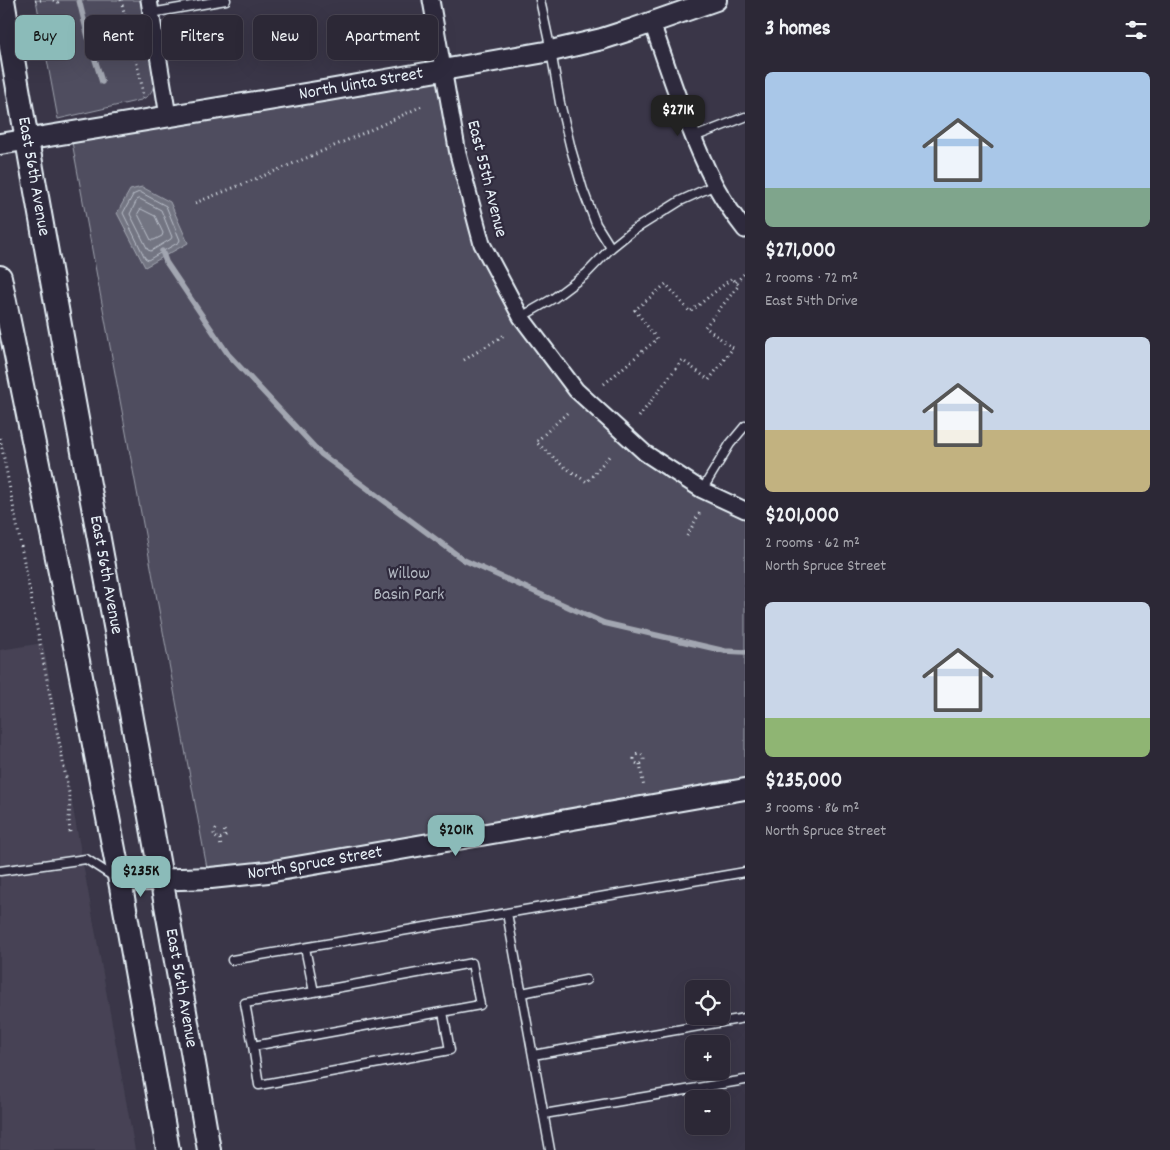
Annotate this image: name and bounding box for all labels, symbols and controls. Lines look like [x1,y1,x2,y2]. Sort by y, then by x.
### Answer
chip: Buy [15,15,75,60]
chip: Rent [85,15,152,60]
chip: Filters [162,15,243,60]
chip: New [253,15,317,60]
chip: Apartment [327,15,438,60]
text: 3 homes [765,15,831,45]
icon: filters [1122,16,1150,44]
street label: North Uinta Street [297,61,426,107]
pin: $271K [643,94,713,137]
text: $271K [662,99,694,122]
icon: home [913,105,1003,195]
street label: East 56th Avenue [11,115,56,238]
street label: East 55th Avenue [459,118,513,240]
text: $271,000 [765,237,836,267]
text: 2 rooms · 72 m² [765,267,858,290]
text: East 54th Drive [765,290,858,313]
icon: home [913,370,1003,460]
text: $201,000 [765,502,839,532]
street label: East 56th Avenue [82,513,129,636]
text: 2 rooms · 62 m² [765,532,860,555]
text: North Spruce Street [765,555,886,578]
park label: Willow Basin Park [374,562,444,608]
icon: home [913,635,1003,725]
text: $235,000 [765,767,842,797]
text: 3 rooms · 86 m² [765,797,859,820]
pin: $201K [421,814,491,857]
text: $201K [439,819,473,842]
text: North Spruce Street [765,820,886,843]
street label: North Spruce Street [246,840,385,887]
pin: $235K [106,856,176,898]
text: $235K [122,860,160,883]
street label: East 56th Avenue [158,927,204,1050]
map controls [685,980,730,1135]
button: locate [685,980,730,1025]
button: + [685,1035,730,1080]
button: − [685,1090,730,1135]

